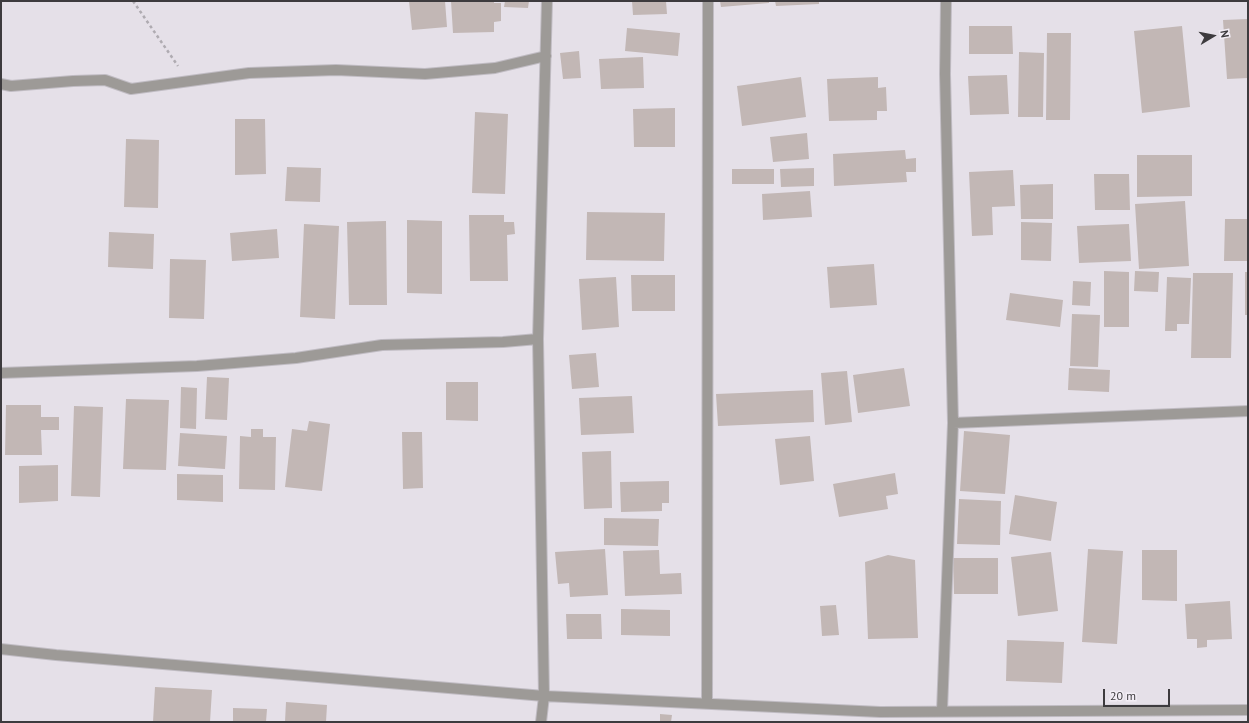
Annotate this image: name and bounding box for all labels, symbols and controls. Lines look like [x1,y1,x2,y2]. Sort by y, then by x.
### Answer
north arrow [1193,16,1233,56]
text: N [1217,29,1232,39]
scale bar [1105,681,1172,707]
text: 20 m [1110,688,1136,703]

